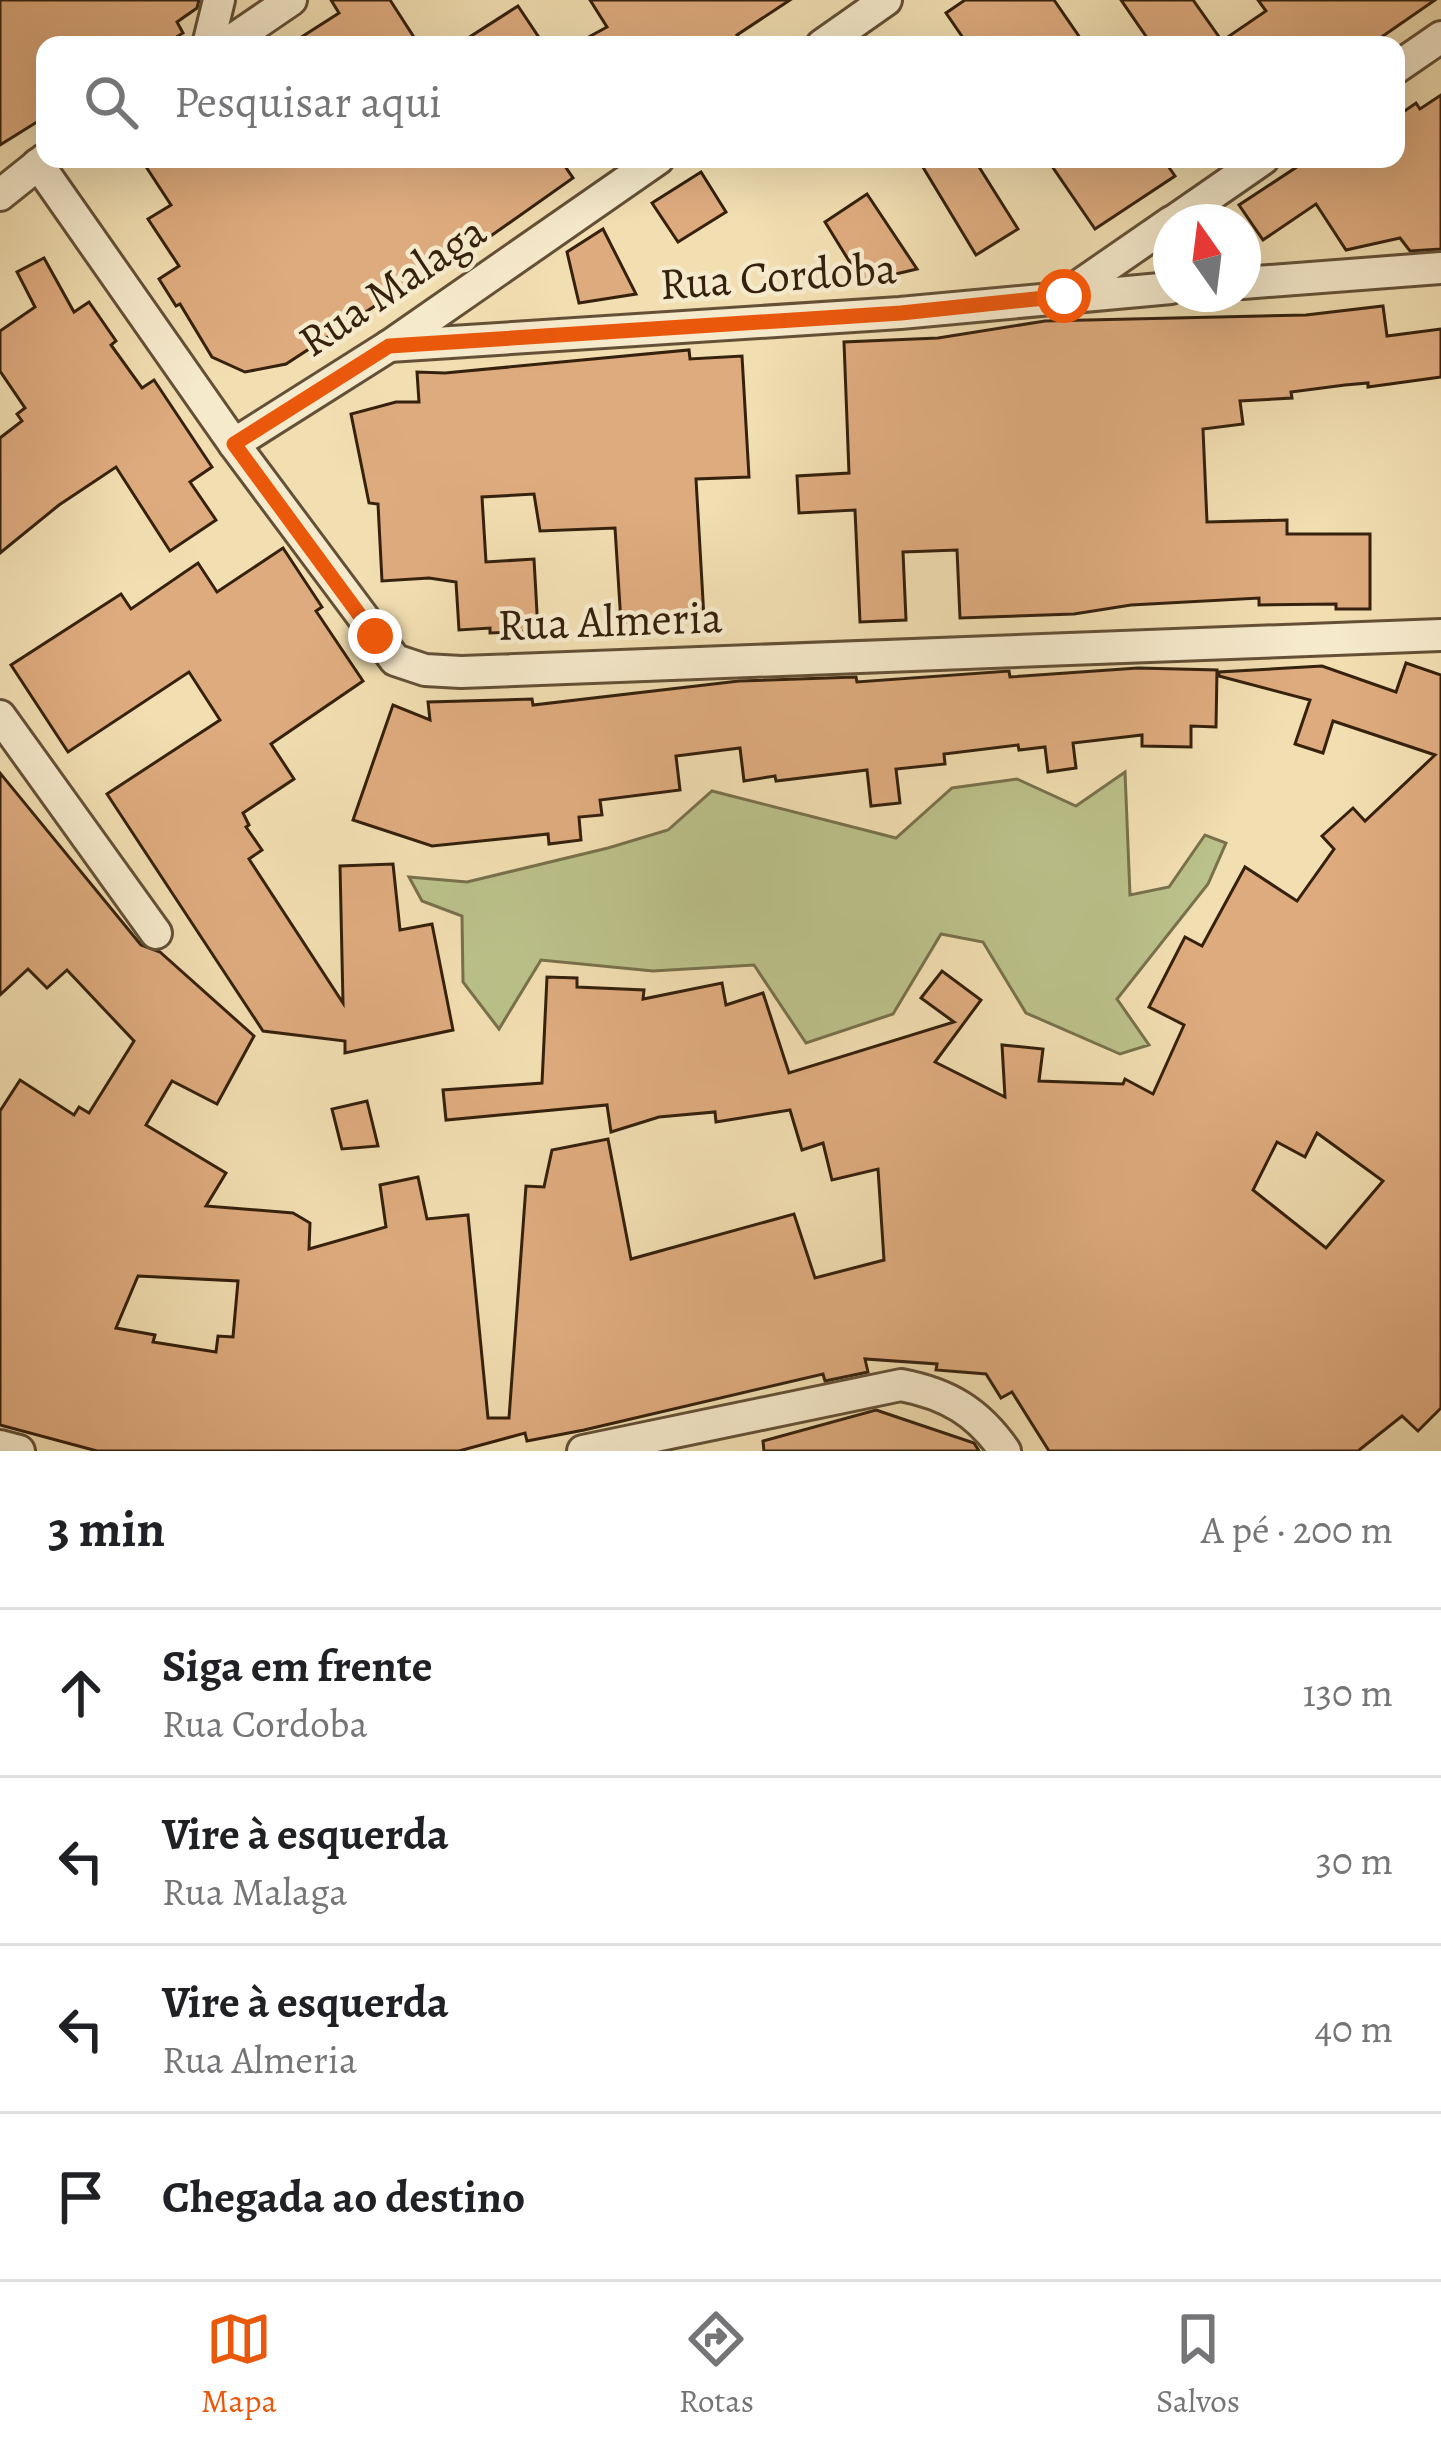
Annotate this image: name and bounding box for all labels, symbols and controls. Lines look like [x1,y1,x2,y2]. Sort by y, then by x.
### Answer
search box [36,36,1405,168]
icon: search [78,69,144,135]
text: Pesquisar aqui [174,71,442,133]
street label: Rua Malaga [286,200,498,372]
north arrow [1153,204,1261,312]
street label: Rua Cordoba [658,237,899,315]
route start [1037,269,1091,323]
street label: Rua Almeria [496,586,724,656]
route end [348,609,402,663]
text: 3 min [48,1494,165,1564]
text: A pé · 200 m [1201,1503,1393,1556]
text: Siga em frente [162,1635,432,1697]
icon: ahead [48,1660,114,1726]
text: 130 m [1302,1666,1393,1719]
text: Rua Cordoba [162,1697,368,1750]
text: Vire à esquerda [162,1803,449,1865]
icon: left [48,1828,114,1894]
text: 30 m [1316,1834,1393,1887]
text: Rua Malaga [162,1865,347,1918]
text: Vire à esquerda [162,1971,449,2033]
icon: left [48,1996,114,2062]
text: 40 m [1314,2002,1393,2055]
text: Rua Almeria [162,2033,357,2086]
icon: arrive [48,2164,114,2230]
text: Chegada ao destino [162,2166,525,2228]
tab: Mapa [201,2306,277,2423]
tab: Rotas [679,2306,754,2423]
tab: Salvos [1156,2306,1240,2423]

